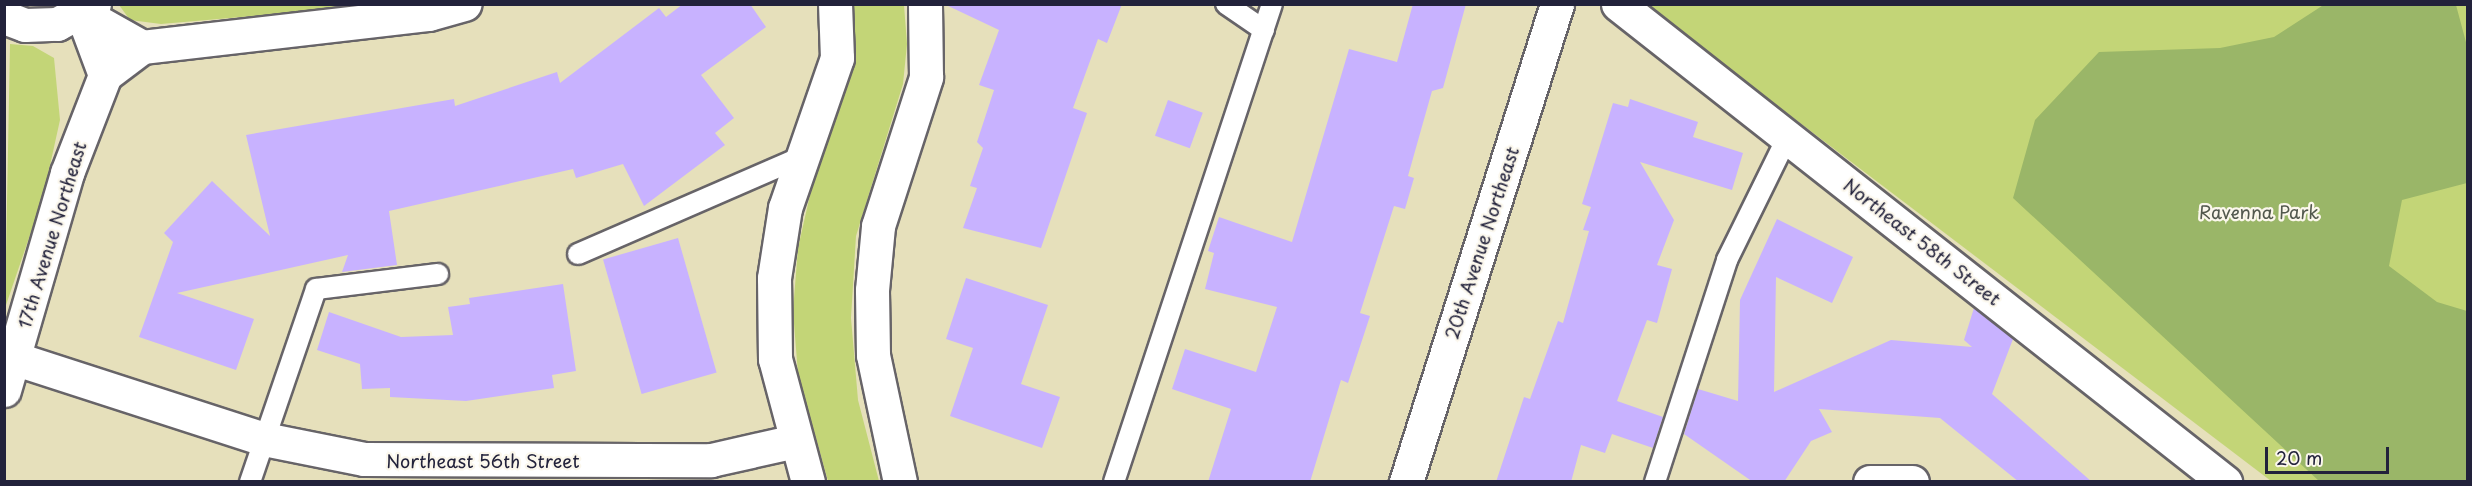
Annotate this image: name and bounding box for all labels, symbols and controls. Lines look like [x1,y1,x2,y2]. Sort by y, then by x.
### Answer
street label: 17th Avenue Northeast [13,138,91,332]
street label: 20th Avenue Northeast [1440,143,1524,343]
street label: Northeast 58th Street [1839,174,2005,310]
park label: Ravenna Park [2199,201,2319,223]
scale bar [2268,435,2392,473]
text: 20 m [2276,444,2322,471]
street label: Northeast 56th Street [386,450,580,472]

